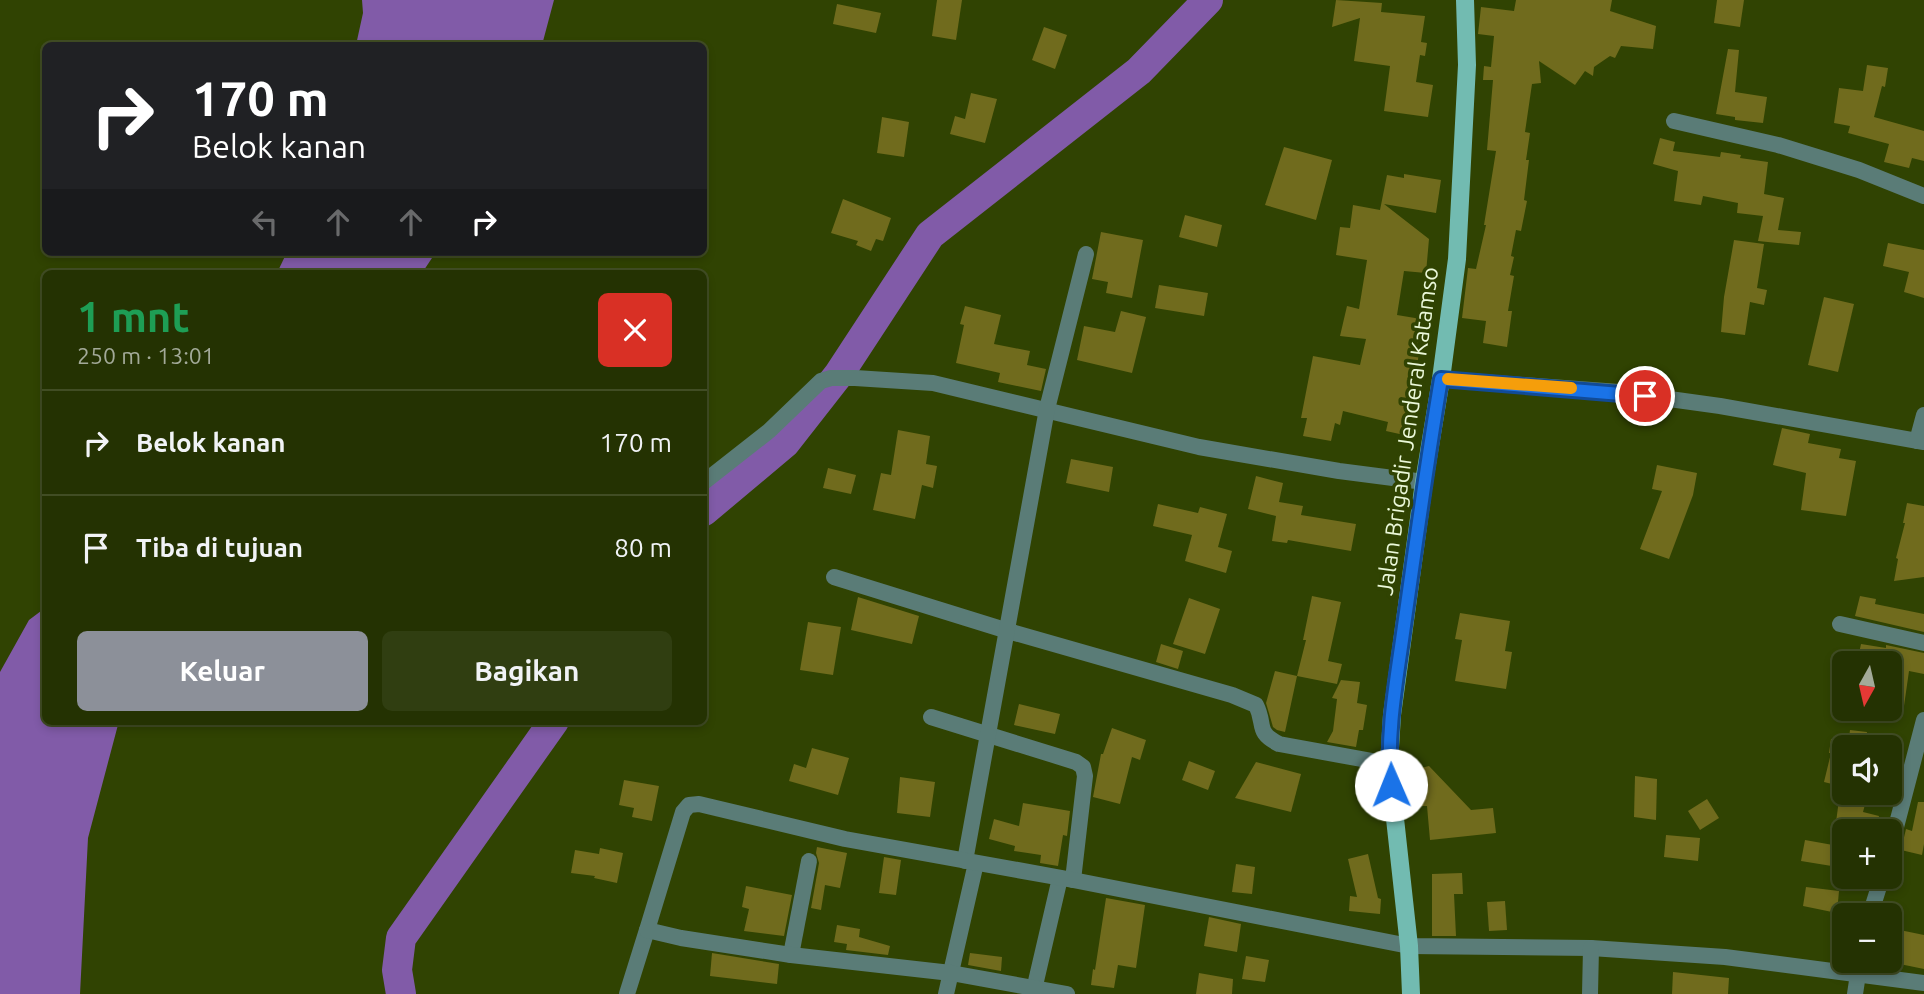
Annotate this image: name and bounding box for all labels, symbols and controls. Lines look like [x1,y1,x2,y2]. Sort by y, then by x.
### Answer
icon: right [77,70,168,161]
text: 170 m [192,70,329,125]
text: Belok kanan [192,128,366,164]
icon: left [246,203,284,241]
icon: ahead [319,203,357,241]
icon: ahead [392,203,430,241]
icon: right [465,203,503,241]
street label: Jalan Brigadir Jenderal Katamso [1372,265,1442,597]
text: 1 mnt [77,293,190,340]
button: close [598,293,672,367]
text: 250 m · 13:01 [77,343,215,368]
pin [1615,366,1675,426]
icon: arrive [1626,377,1664,415]
icon: right [77,424,115,462]
text: Belok kanan [136,428,286,457]
text: 170 m [600,428,672,457]
icon: arrive [77,529,115,567]
text: Tiba di tujuan [136,533,303,562]
text: 80 m [614,533,672,562]
button: Keluar [77,631,368,711]
button: Bagikan [382,631,672,711]
north arrow [1832,651,1902,721]
map controls [1832,651,1902,973]
button: sound [1832,735,1902,805]
position arrow [1354,748,1428,822]
button: + [1832,819,1902,889]
button: − [1832,903,1902,973]

